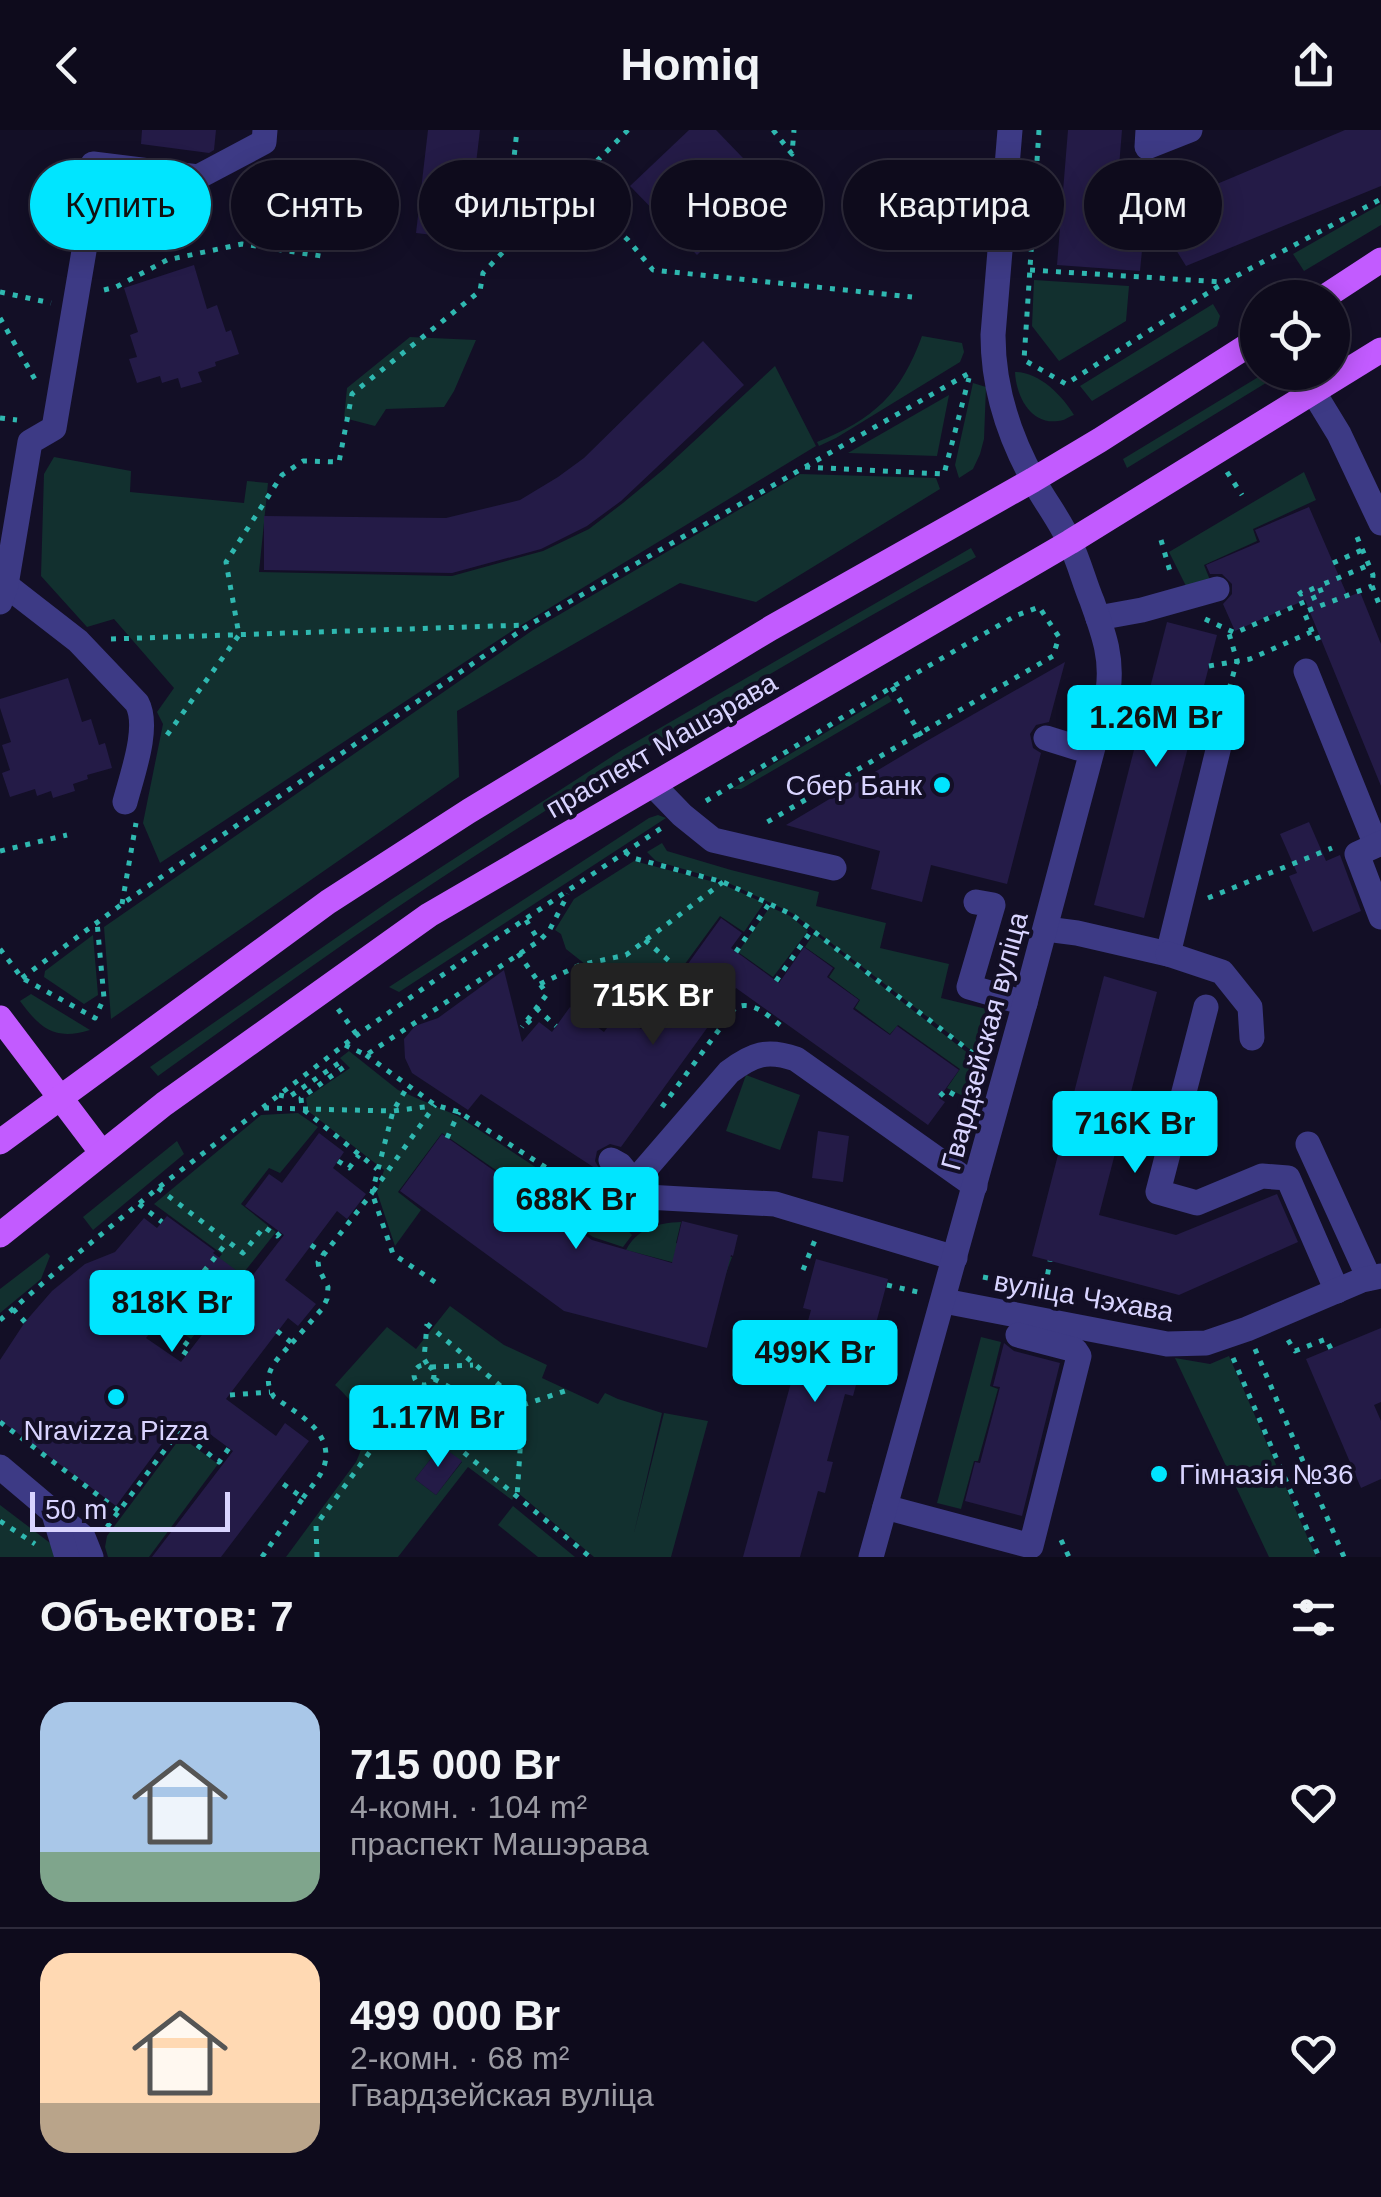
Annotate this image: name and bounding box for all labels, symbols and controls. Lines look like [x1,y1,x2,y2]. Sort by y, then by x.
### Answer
icon: back [40,38,95,93]
icon: share [1286,38,1341,93]
text: Homiq [621,39,761,90]
chip: Купить [30,160,211,250]
chip: Снять [231,160,399,250]
chip: Фильтры [419,160,631,250]
chip: Новое [651,160,823,250]
chip: Квартира [843,160,1064,250]
chip: Дом [1084,160,1222,250]
map controls [1240,280,1350,390]
button: locate [1240,280,1350,390]
street label: праспект Машэрава [540,666,783,824]
pin: 1.26M Br [1053,685,1259,770]
text: 1.26M Br [1089,699,1223,735]
place label: Сбер Банк [785,770,923,801]
marker: Сбер Банк [931,774,953,796]
street label: Гвардзейская вуліца [935,908,1034,1174]
pin: 715K Br [561,963,745,1048]
text: 715K Br [593,977,713,1013]
pin: 716K Br [1043,1091,1227,1176]
text: 716K Br [1075,1105,1195,1141]
pin: 688K Br [484,1167,668,1252]
text: 688K Br [516,1181,636,1217]
street label: вуліца Чэхава [992,1265,1176,1328]
pin: 818K Br [80,1270,264,1355]
text: 818K Br [112,1284,232,1320]
pin: 499K Br [723,1320,907,1405]
text: 499K Br [755,1334,875,1370]
pin: 1.17M Br [335,1385,541,1470]
marker: Nravizza Pizza [105,1386,127,1408]
text: 1.17M Br [371,1399,505,1435]
place label: Nravizza Pizza [23,1415,209,1446]
place label: Гімназія №36 [1179,1459,1354,1490]
marker: Гімназія №36 [1148,1463,1170,1485]
scale bar [30,1487,230,1532]
text: 50 m [45,1494,107,1525]
icon: filters [1286,1590,1341,1645]
text: Объектов: 7 [40,1593,294,1640]
text: 715 000 Br [350,1741,560,1788]
icon: home [120,1742,240,1862]
icon: heart [1286,1775,1341,1830]
text: 4-комн. · 104 m² [350,1789,587,1825]
text: праспект Машэрава [350,1826,649,1862]
text: 499 000 Br [350,1992,560,2039]
icon: home [120,1993,240,2113]
icon: heart [1286,2026,1341,2081]
text: 2-комн. · 68 m² [350,2040,569,2076]
text: Гвардзейская вуліца [350,2077,654,2113]

